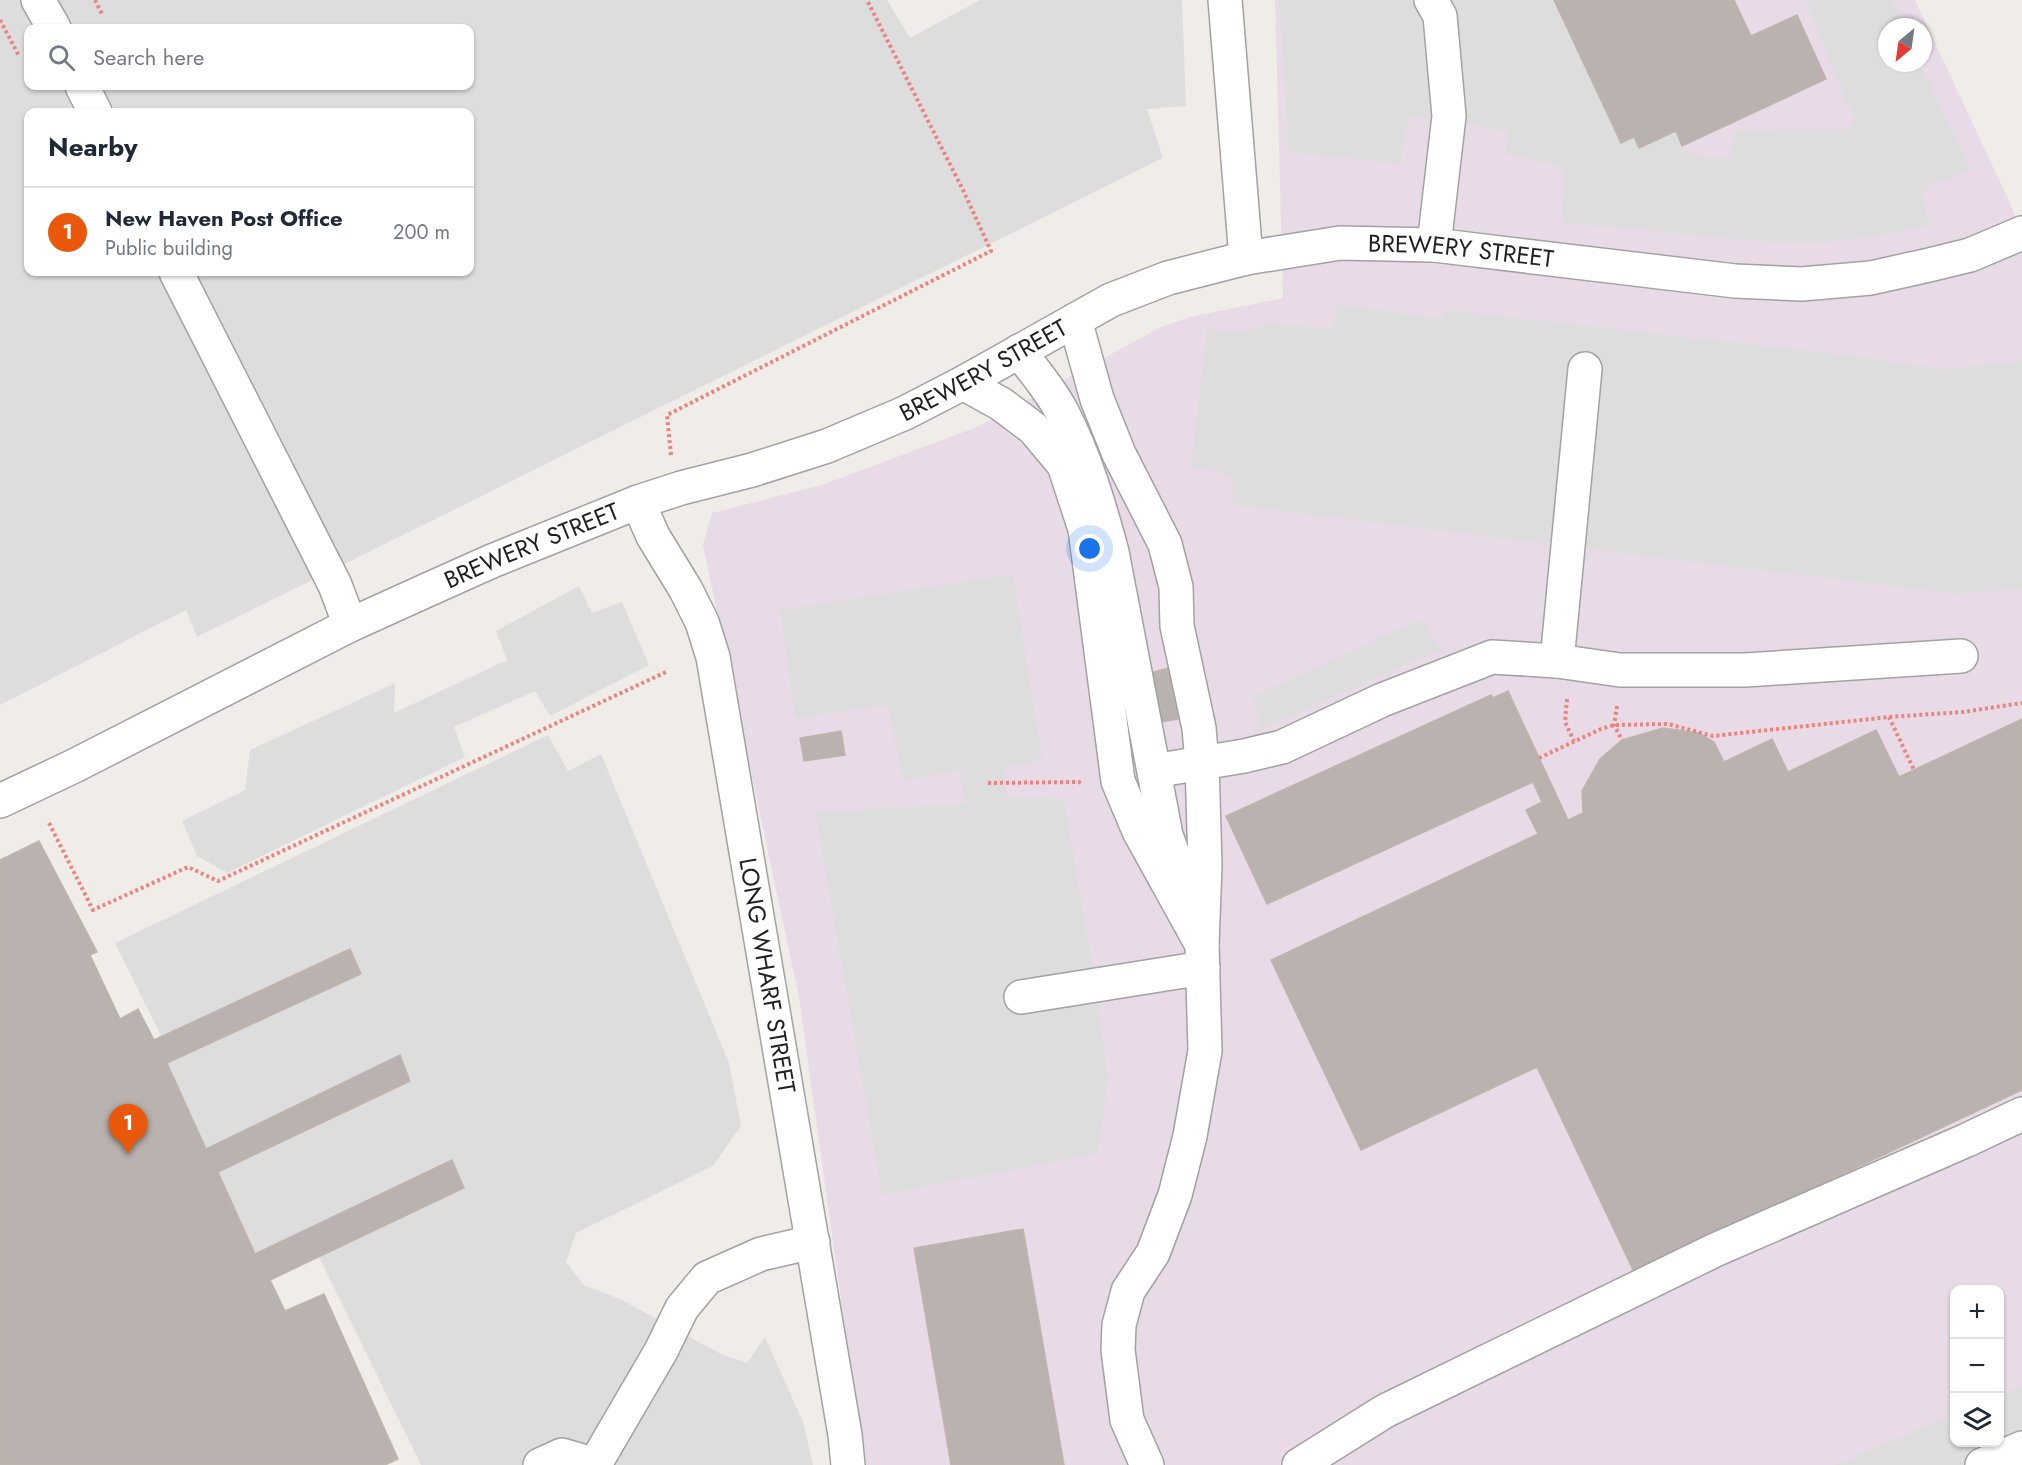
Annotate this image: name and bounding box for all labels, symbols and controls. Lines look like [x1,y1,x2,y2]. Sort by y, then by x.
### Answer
north arrow [1878,18,1932,72]
search box [24,24,474,90]
icon: search [45,41,78,74]
text: Search here [93,41,204,73]
text: Nearby [48,128,137,166]
text: New Haven Post Office [105,202,343,234]
text: 1 [62,218,73,247]
text: 200 m [393,218,450,247]
street label: BREWERY STREET [1368,226,1556,276]
text: Public building [105,234,233,263]
street label: BREWERY STREET [893,310,1073,430]
street label: BREWERY STREET [438,493,624,597]
your location [1075,534,1104,563]
street label: LONG WHARF STREET [730,855,805,1096]
pin: 1 [108,1104,148,1154]
map controls [1950,1285,2004,1447]
button: + [1950,1285,2004,1339]
button: − [1950,1339,2004,1393]
button: layers [1950,1393,2004,1447]

